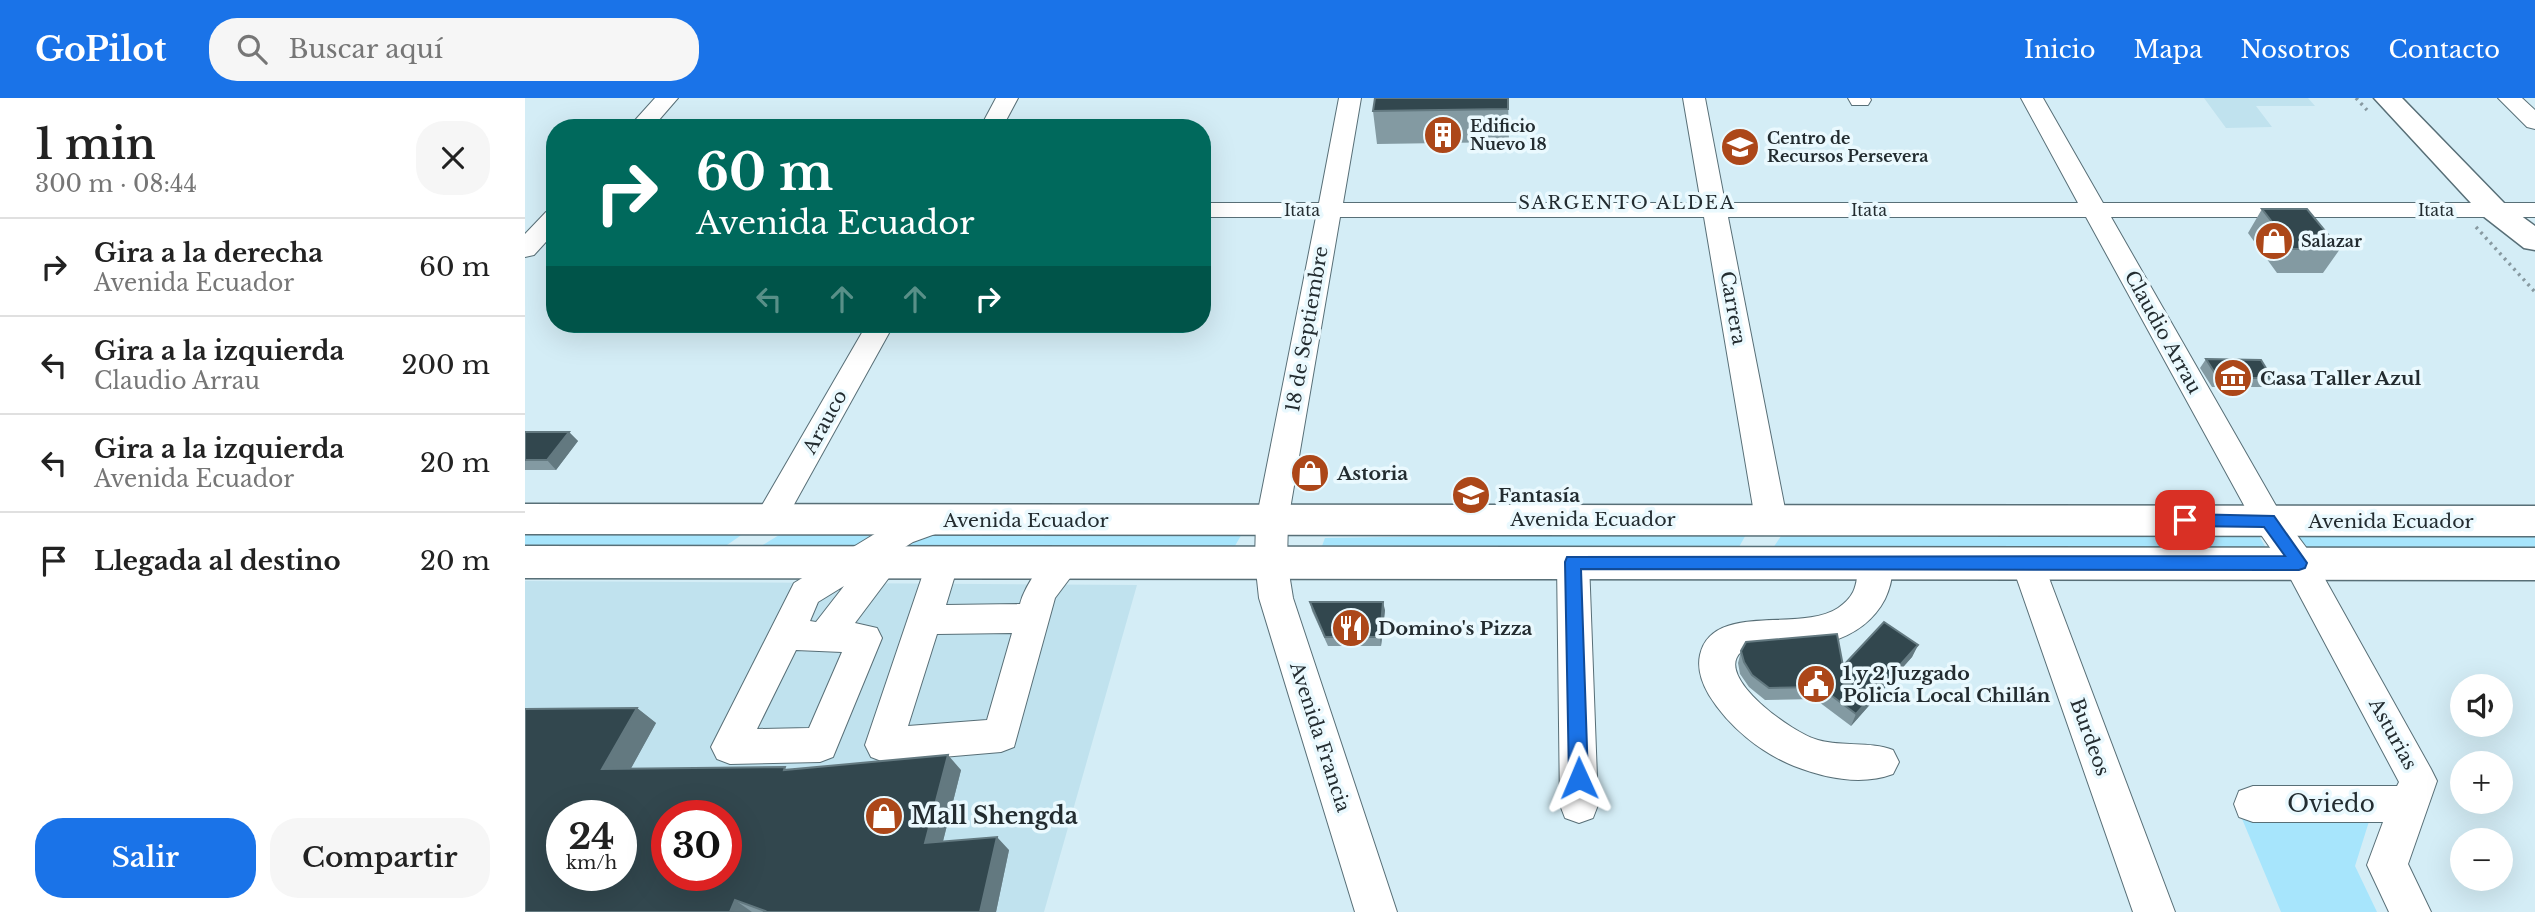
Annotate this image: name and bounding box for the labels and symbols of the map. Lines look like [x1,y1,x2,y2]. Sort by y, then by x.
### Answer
building icon: Edificio Nuevo 18 [1422,114,1464,156]
place label: Edificio Nuevo 18 [1470,116,1547,154]
school or university icon: Centro de Recursos Persevera [1719,126,1761,168]
place label: Centro de Recursos Persevera [1767,128,1929,166]
district label: SARGENTO ALDEA [1518,192,1736,214]
street label: Itata [1284,200,1320,220]
street label: Itata [1851,200,1887,220]
street label: Itata [2418,200,2454,220]
shop icon: Salazar [2253,220,2295,262]
place label: Salazar [2301,231,2362,251]
street label: 18 de Septiembre [1281,244,1333,414]
street label: Claudio Arrau [2120,266,2206,398]
street label: Carrera [1715,269,1751,347]
museum icon: Casa Taller Azul [2212,357,2254,399]
place label: Casa Taller Azul [2260,367,2421,390]
street label: Arauco [798,386,852,459]
shop icon: Astoria [1289,452,1331,494]
place label: Astoria [1336,462,1408,485]
school or university icon: Fantasía [1450,474,1492,516]
place label: Fantasía [1498,484,1580,507]
pin [2155,490,2215,550]
street label: Avenida Ecuador [1509,508,1676,531]
street label: Avenida Ecuador [942,509,1109,532]
street label: Avenida Ecuador [2307,510,2474,533]
restaurant icon: Domino's Pizza [1330,607,1372,649]
place label: Domino's Pizza [1378,617,1533,640]
street label: Avenida Francia [1285,658,1355,815]
place label: 1 y 2 Juzgado Policía Local Chillán [1843,662,2051,707]
public building icon: 1 y 2 Juzgado Policía Local Chillán [1795,663,1837,705]
street label: Asturias [2364,693,2422,774]
street label: Burdeos [2065,695,2115,779]
position arrow [1542,741,1616,815]
street label: Oviedo [2287,790,2375,818]
shop icon: Mall Shengda [863,795,905,837]
speed limit sign: 30 [651,800,742,891]
place label: Mall Shengda [911,802,1078,830]

